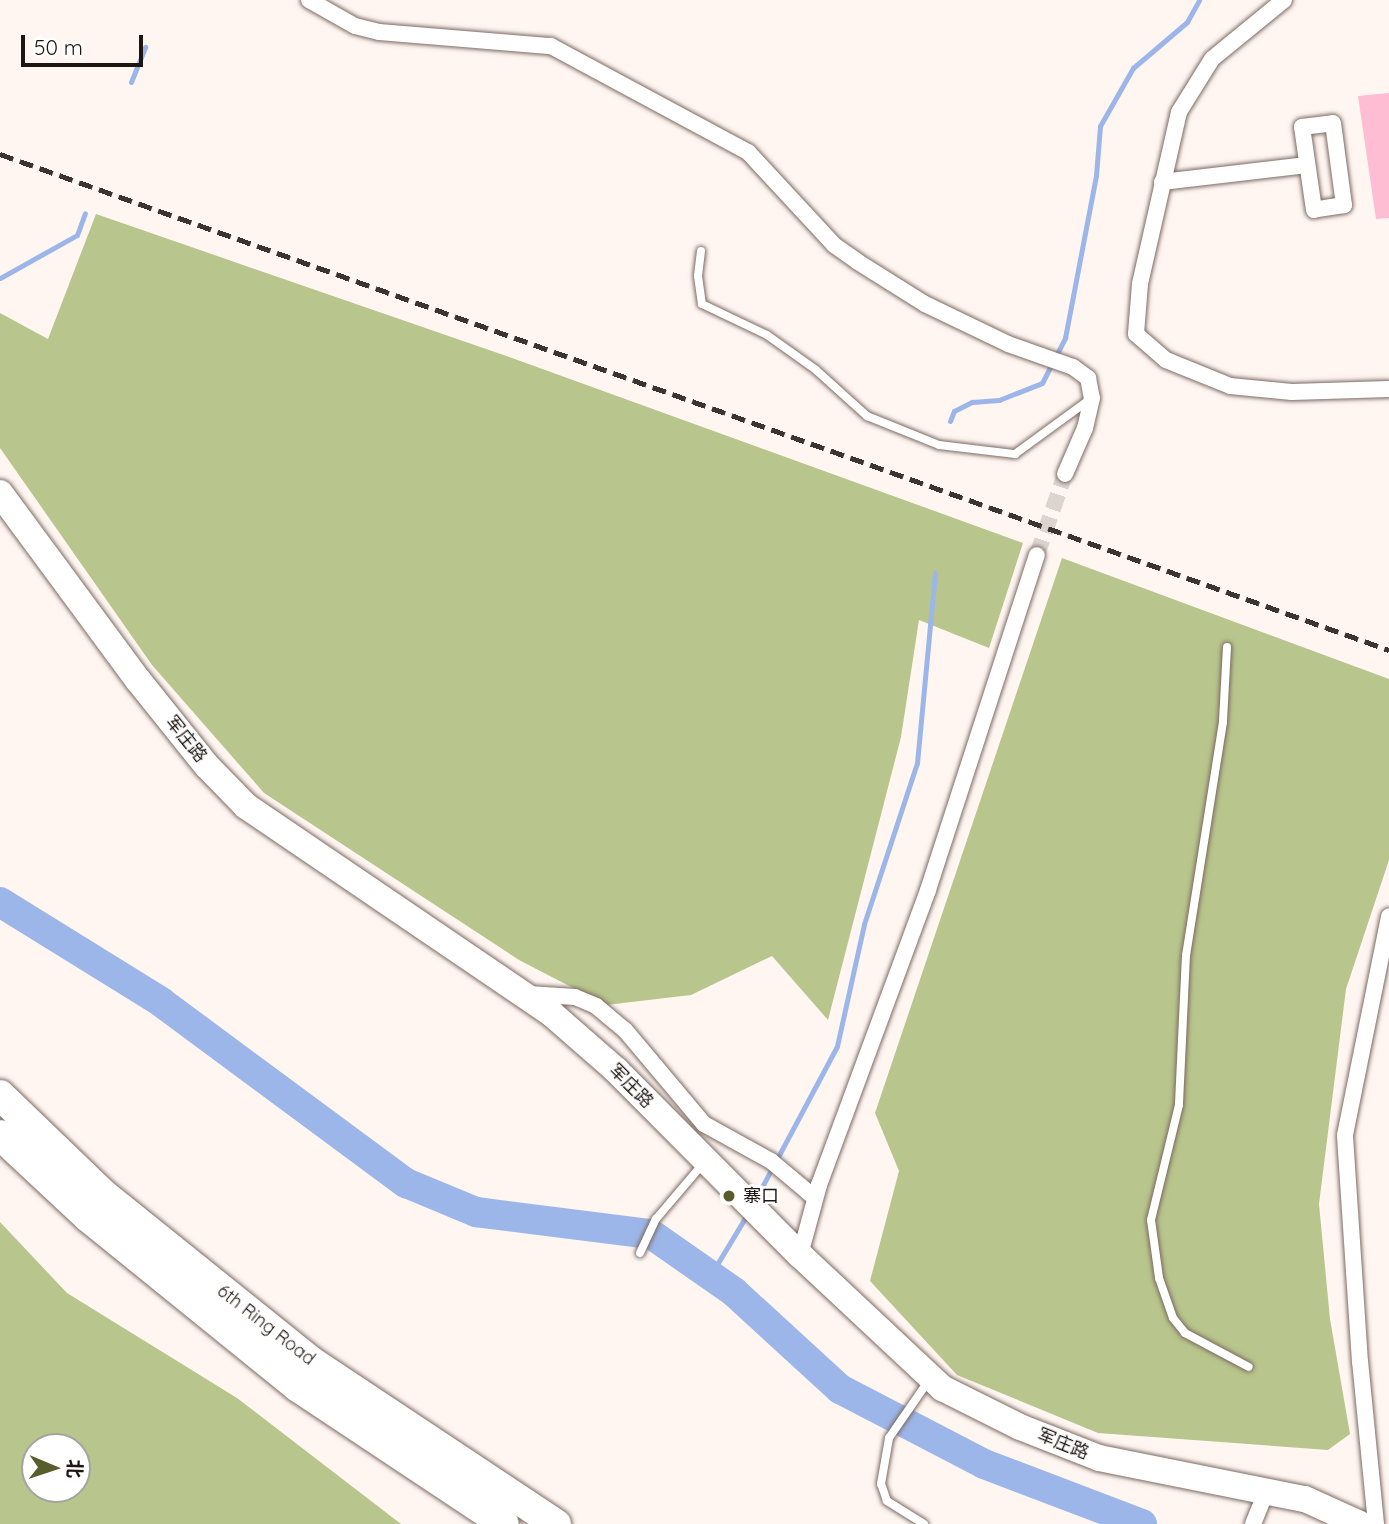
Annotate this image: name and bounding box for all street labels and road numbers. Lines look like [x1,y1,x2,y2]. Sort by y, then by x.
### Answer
street label: 军庄路 [161,711,211,767]
street label: 军庄路 [604,1059,658,1113]
street label: 6th Ring Road [213,1280,319,1370]
street label: 军庄路 [1034,1424,1092,1464]

